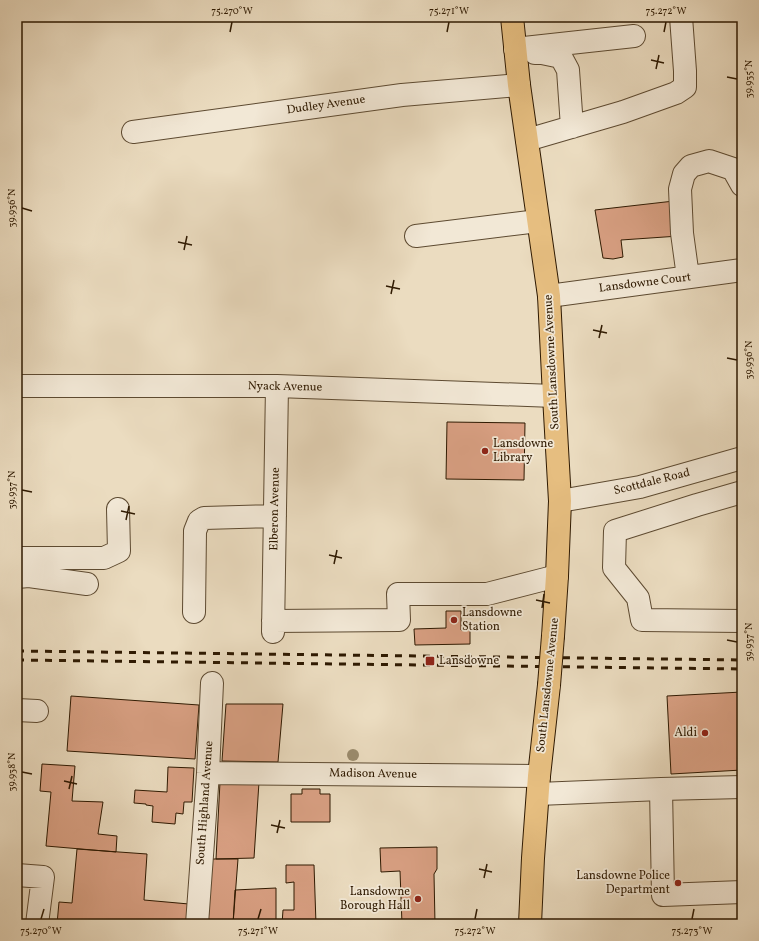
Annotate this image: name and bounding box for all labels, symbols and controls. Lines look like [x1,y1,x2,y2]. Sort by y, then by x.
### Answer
text: 75.270°W [211,4,253,18]
text: 75.271°W [429,4,469,18]
text: 75.272°W [645,4,687,18]
text: 39.935°N [742,59,756,98]
street label: Dudley Avenue [286,92,367,118]
text: 39.936°N [5,188,19,227]
street label: Lansdowne Court [598,269,692,297]
street label: South Lansdowne Avenue [540,294,564,430]
text: 39.936°N [742,340,756,379]
street label: Nyack Avenue [248,378,323,396]
place label: Lansdowne Library [493,436,553,466]
marker: Lansdowne Library [480,446,490,456]
street label: Scottdale Road [612,465,692,499]
street label: Elberon Avenue [266,467,284,551]
text: 39.937°N [5,470,19,509]
place label: Lansdowne Station [462,605,522,635]
marker: Lansdowne Station [449,615,459,625]
street label: South Lansdowne Avenue [533,617,563,753]
text: 39.937°N [742,622,756,661]
place label: Lansdowne [439,653,499,669]
marker: Lansdowne [424,655,436,667]
place label: Aldi [675,725,697,741]
marker: Aldi [700,728,710,738]
street label: South Highland Avenue [193,740,217,866]
text: 39.938°N [5,752,19,791]
street label: Madison Avenue [329,765,417,783]
place label: Lansdowne Police Department [576,868,670,898]
marker: Lansdowne Police Department [673,878,683,888]
place label: Lansdowne Borough Hall [340,884,410,914]
marker: Lansdowne Borough Hall [413,894,423,904]
text: 75.270°W [20,924,62,938]
text: 75.271°W [238,924,278,938]
text: 75.272°W [454,924,496,938]
text: 75.273°W [671,924,713,938]

